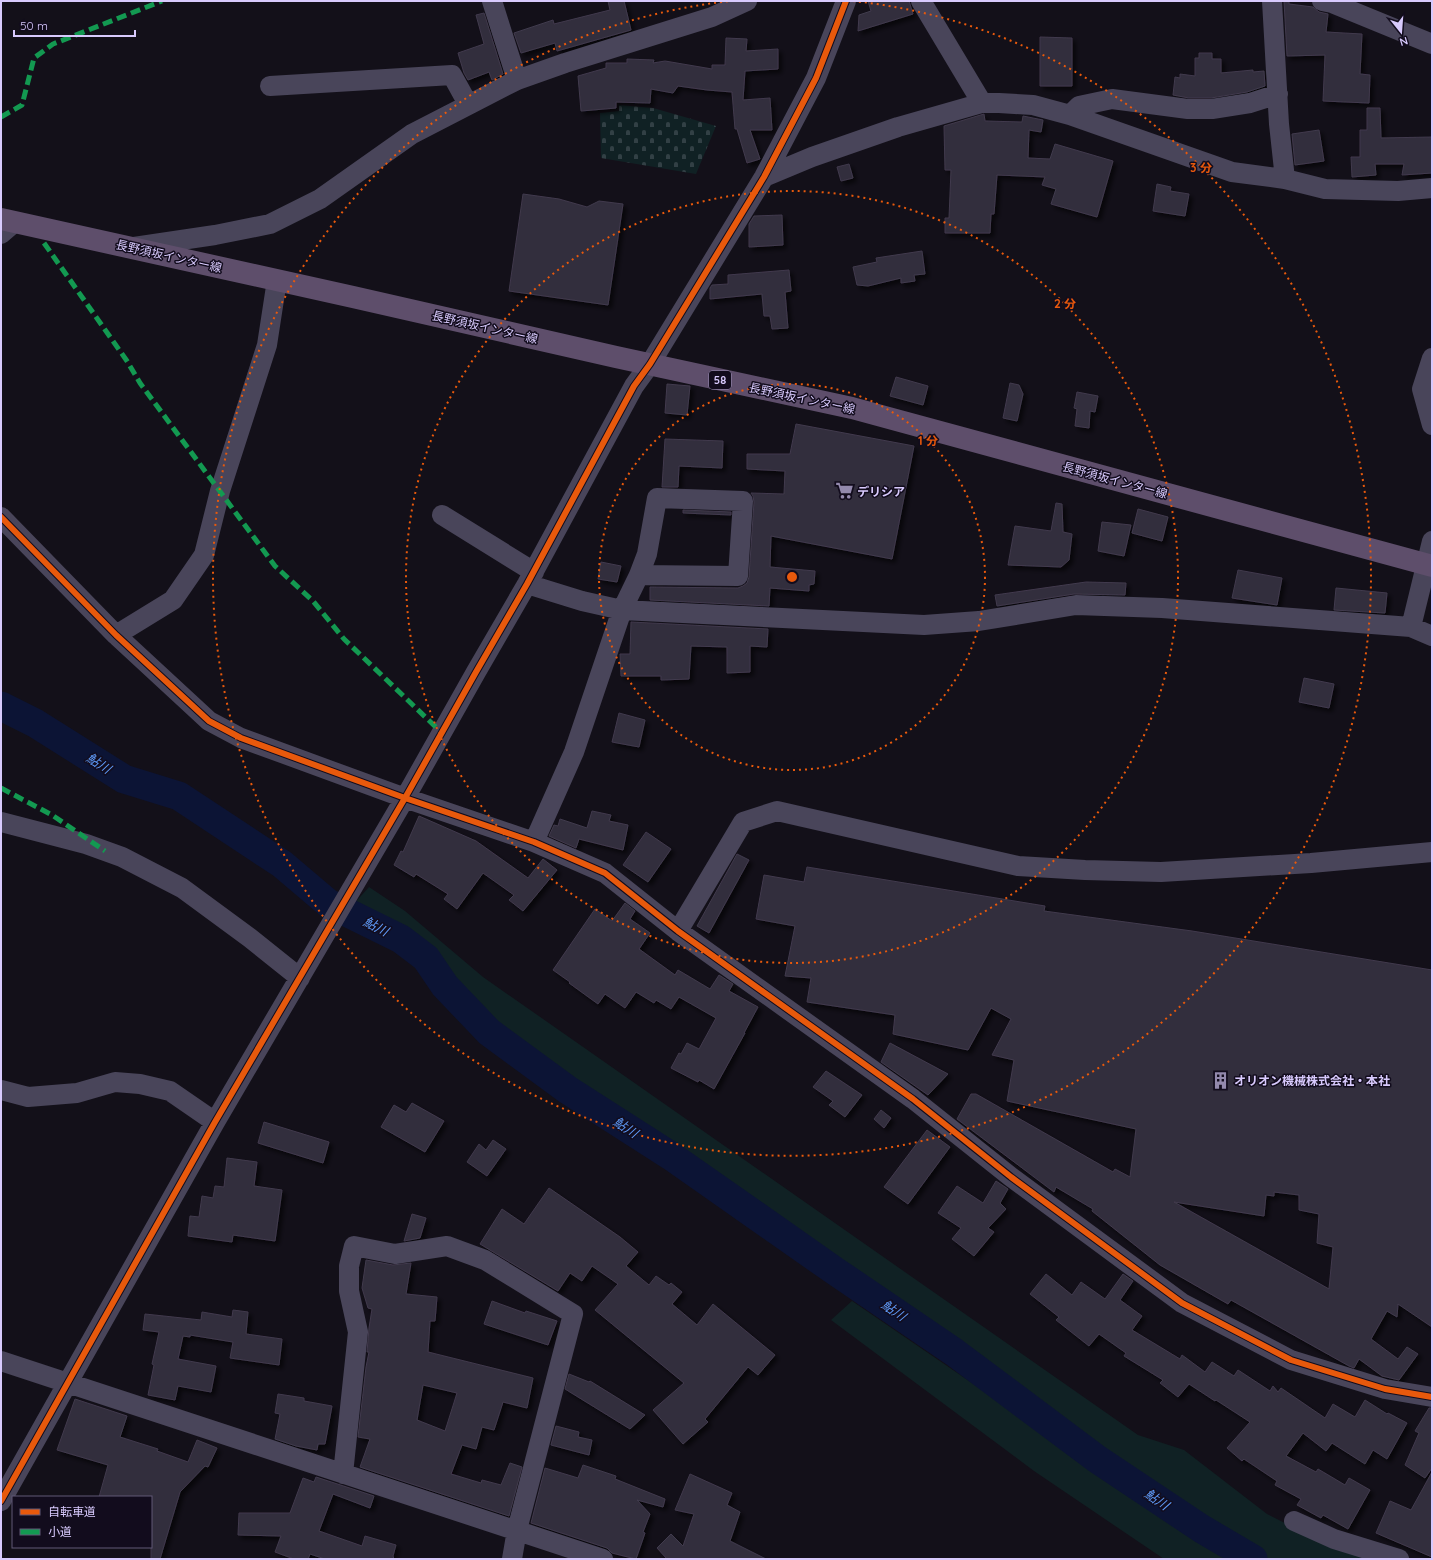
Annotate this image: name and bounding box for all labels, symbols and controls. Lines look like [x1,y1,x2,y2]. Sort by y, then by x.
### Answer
scale bar [14,12,135,38]
north arrow [1381,12,1421,52]
text: 50 m [20,18,48,33]
text: N [1398,34,1410,49]
text: 3 分 [1190,160,1212,175]
street label: 長野須坂インター線 [115,237,223,275]
text: 2 分 [1054,296,1076,311]
street label: 長野須坂インター線 [431,308,539,346]
road number: 58 [709,371,731,389]
street label: 長野須坂インター線 [748,379,856,417]
text: 1 分 [918,433,938,448]
street label: 長野須坂インター線 [1061,459,1169,501]
supermarket icon: デリシア [834,481,854,501]
place label: デリシア [857,484,905,499]
centre of rings [785,570,799,584]
water label: 鮎川 [84,749,116,778]
water label: 鮎川 [361,913,393,940]
building icon: オリオン機械株式会社・本社 [1211,1070,1231,1090]
place label: オリオン機械株式会社・本社 [1234,1073,1390,1088]
water label: 鮎川 [611,1113,643,1142]
water label: 鮎川 [879,1296,911,1325]
water label: 鮎川 [1142,1485,1174,1514]
legend [12,1496,152,1548]
text: 自転車道 [48,1504,96,1519]
text: 小道 [48,1524,72,1539]

